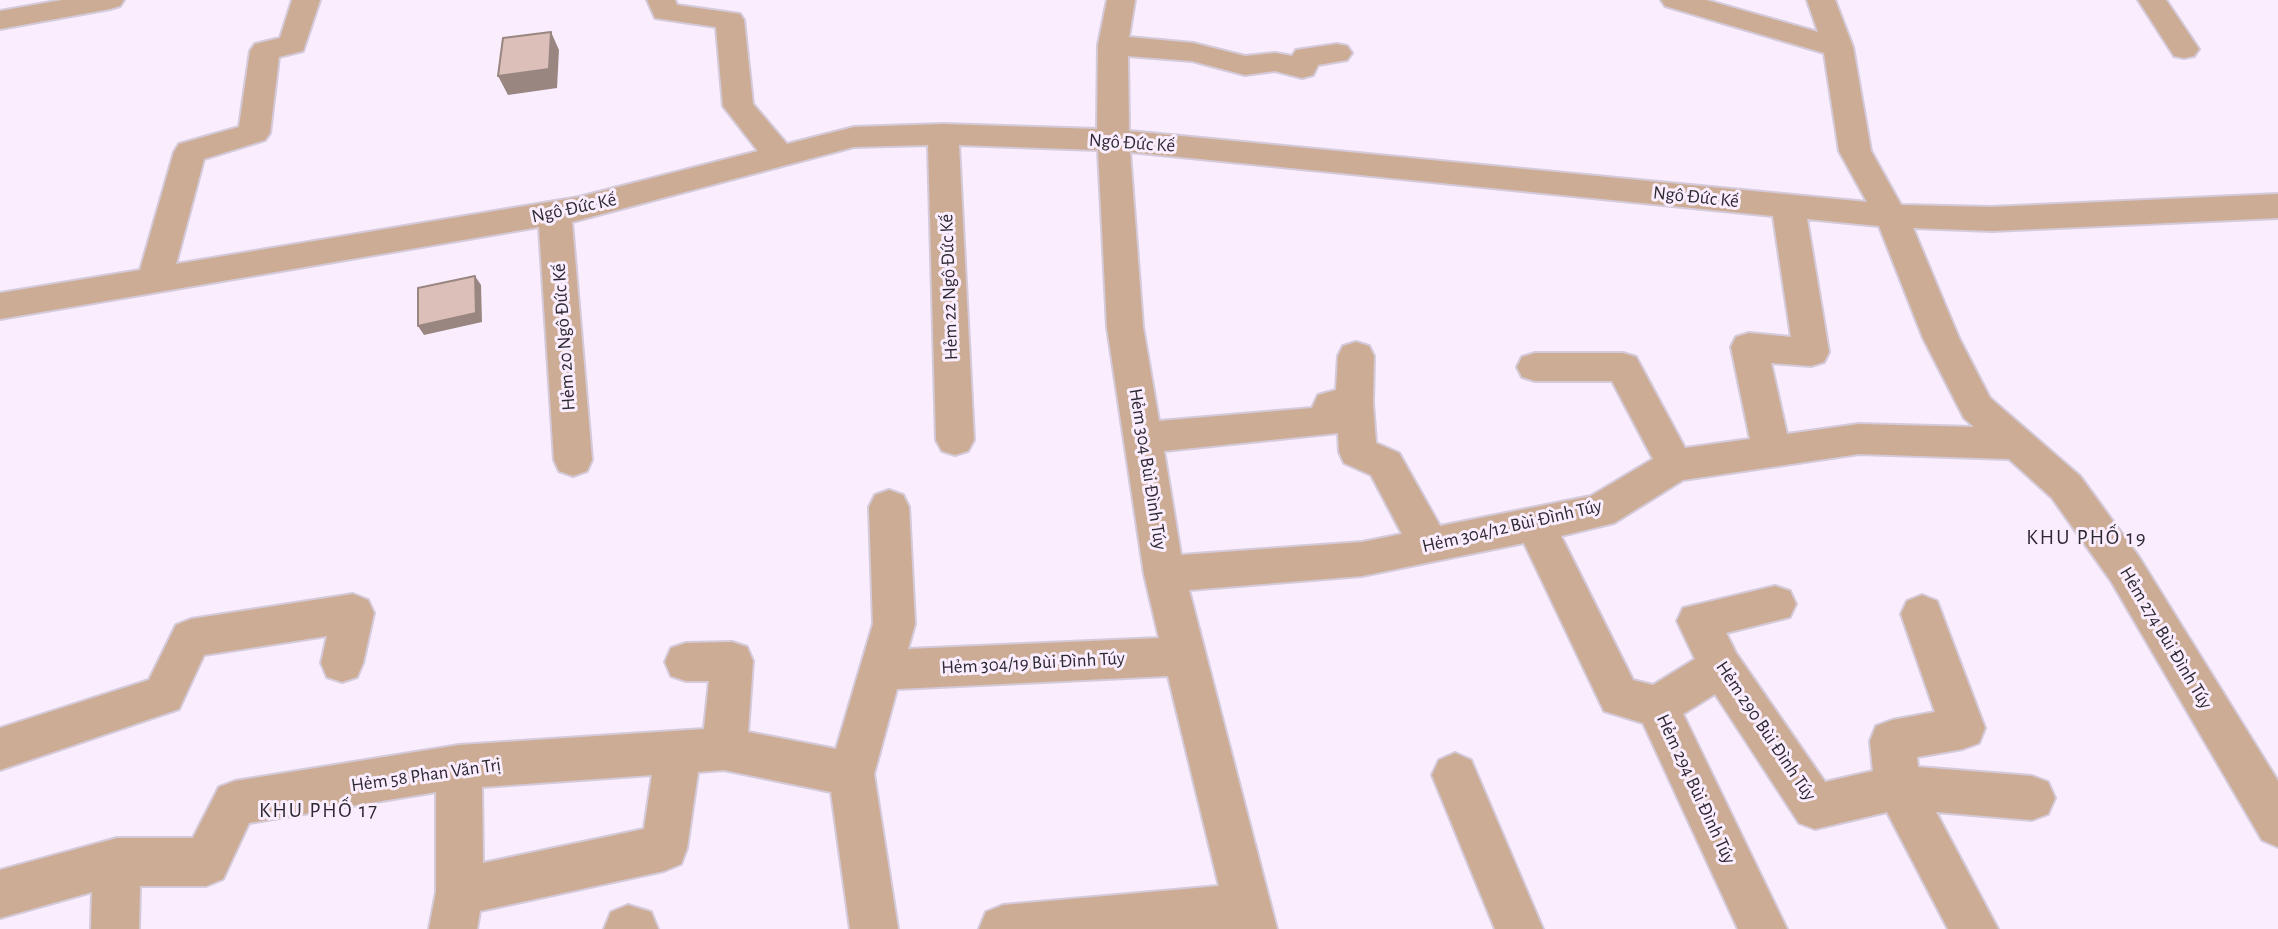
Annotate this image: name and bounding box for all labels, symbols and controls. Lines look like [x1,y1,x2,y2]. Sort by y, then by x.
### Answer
street label: Ngô Đức Kế [1088,129,1176,157]
street label: Ngô Đức Kế [1652,181,1740,213]
street label: Ngô Đức Kế [529,188,619,228]
street label: Hẻm 22 Ngô Đức Kế [935,213,963,361]
street label: Hẻm 20 Ngô Đức Kế [547,263,581,411]
street label: Hẻm 304 Bùi Đình Túy [1124,387,1172,551]
street label: Hẻm 304/12 Bùi Đình Túy [1420,494,1604,558]
district label: KHU PHỐ 19 [2028,525,2146,551]
street label: Hẻm 274 Bùi Đình Túy [2115,563,2217,713]
street label: Hẻm 304/19 Bùi Đình Túy [941,647,1125,679]
street label: Hẻm 290 Bùi Đình Túy [1711,657,1821,805]
street label: Hẻm 294 Bùi Đình Túy [1651,710,1741,868]
street label: Hẻm 58 Phan Văn Trị [350,753,502,797]
district label: KHU PHỐ 17 [260,798,378,824]

